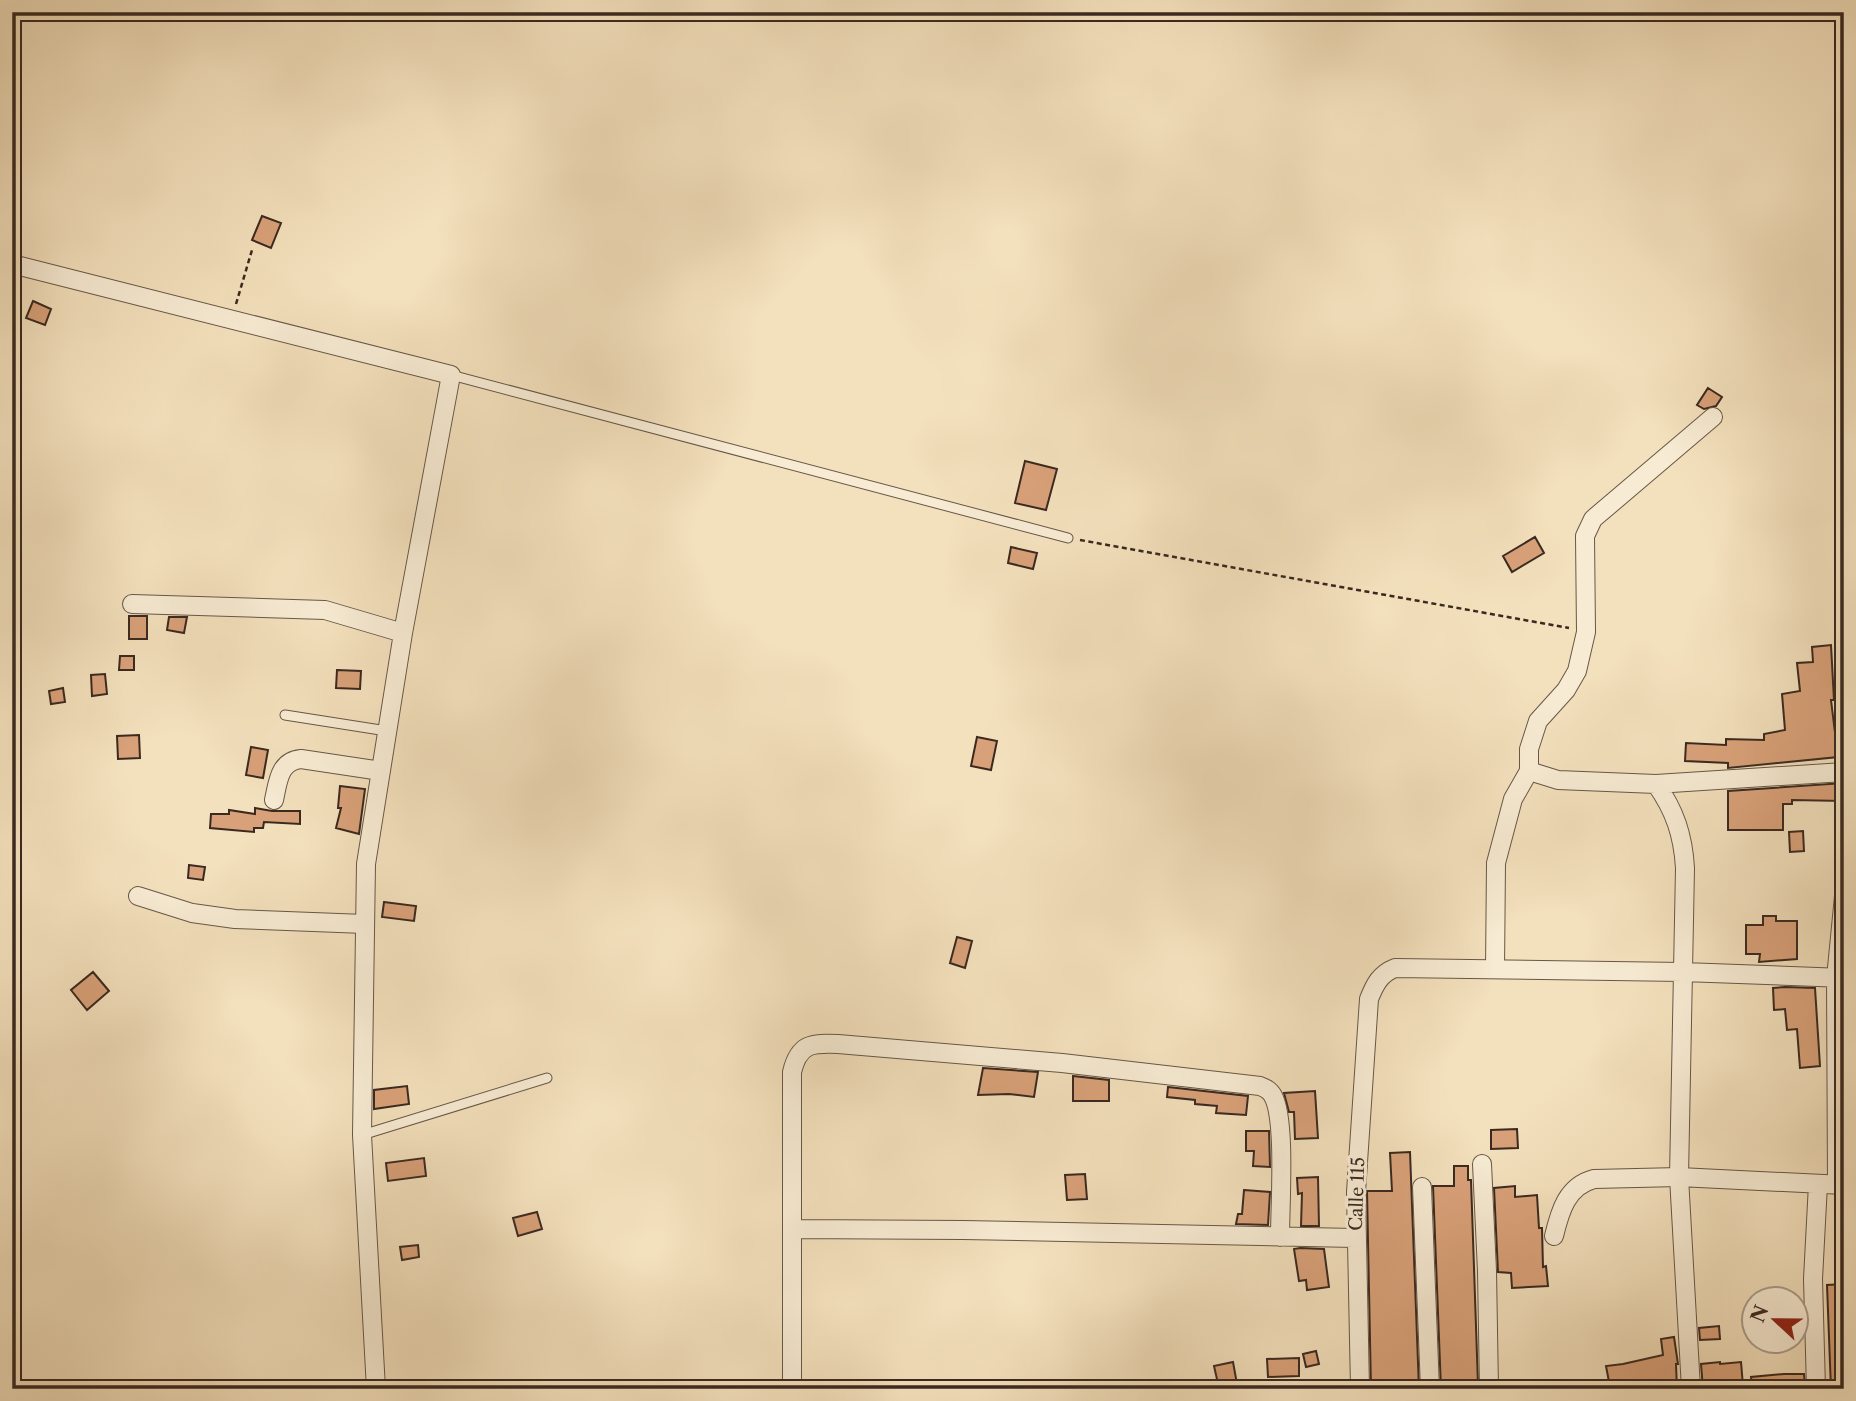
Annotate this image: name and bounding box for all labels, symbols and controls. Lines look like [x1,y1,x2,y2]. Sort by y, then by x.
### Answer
street label: Calle 115 [1345,1157,1369,1231]
north arrow [1741,1286,1811,1356]
text: N [1746,1302,1773,1326]

